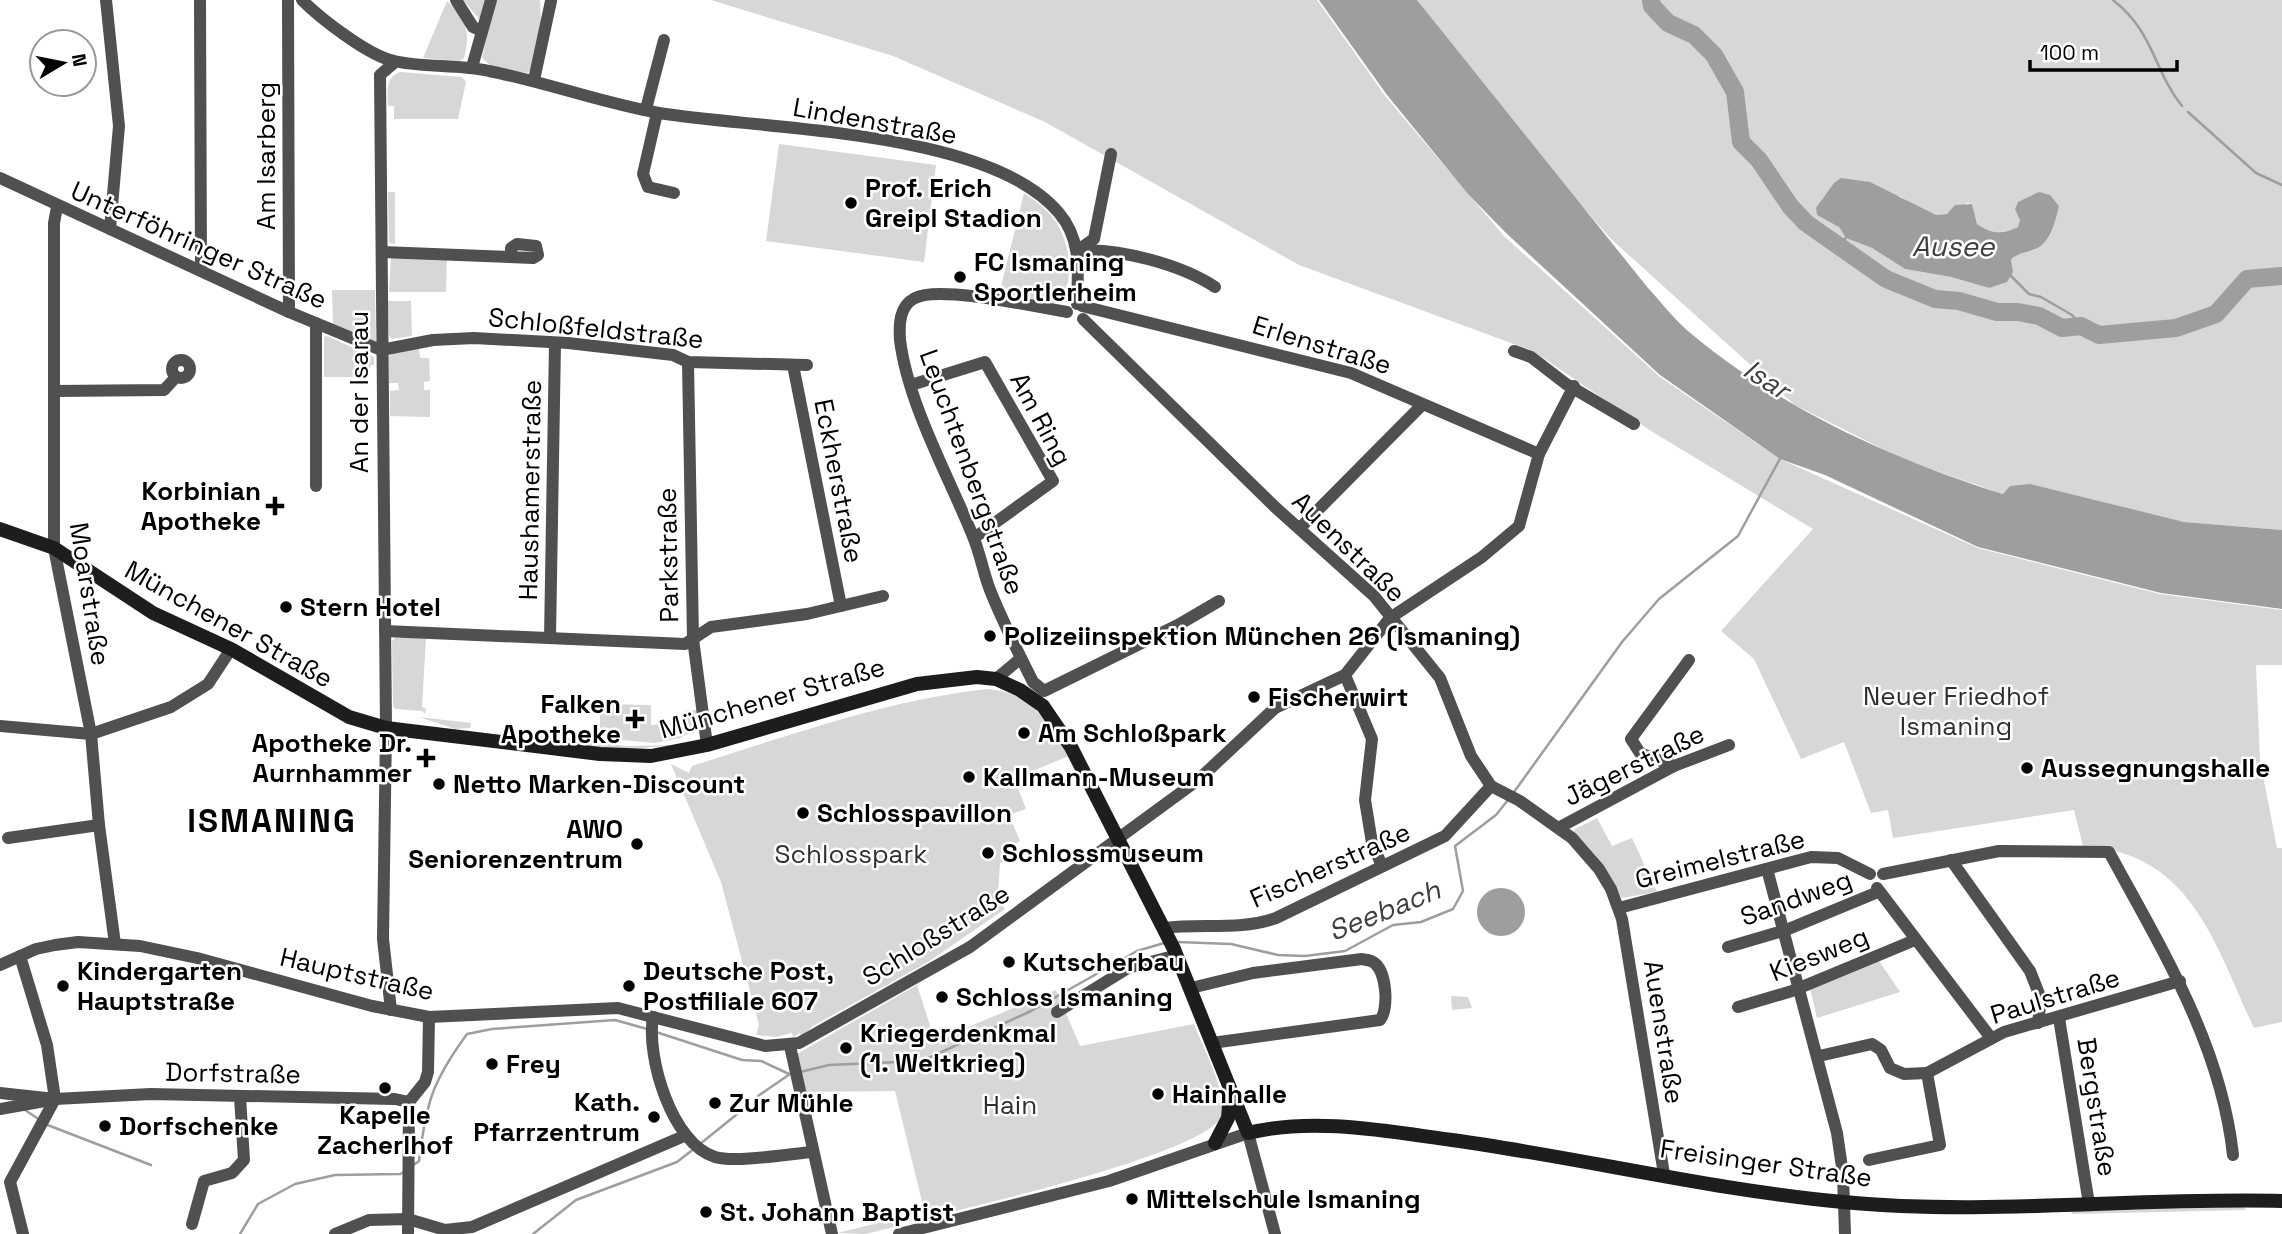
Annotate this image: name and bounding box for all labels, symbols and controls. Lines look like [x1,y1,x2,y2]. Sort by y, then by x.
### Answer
north arrow [28,28,98,98]
scale bar [2030,28,2177,72]
text: 100 m [2040,39,2099,66]
text: N [66,52,93,69]
street label: Am Isarberg [249,82,283,230]
street label: Lindenstraße [790,90,960,152]
place label: Prof. Erich Greipl Stadion [865,171,1042,235]
street label: Unterföhringer Straße [66,173,332,317]
marker: Prof. Erich Greipl Stadion [843,195,859,211]
water label: Ausee [1912,228,1996,264]
place label: FC Ismaning Sportlerheim [974,245,1137,309]
marker: FC Ismaning Sportlerheim [952,269,968,285]
street label: Schloßfeldstraße [487,300,705,356]
street label: Erlenstraße [1248,308,1396,382]
street label: An der Isarau [342,311,376,473]
street label: Leuchtenbergstraße [912,345,1032,599]
water label: Isar [1737,351,1800,409]
street label: Am Ring [1002,367,1080,471]
street label: Haushamerstraße [511,379,549,601]
street label: Eckherstraße [806,396,872,566]
place label: Korbinian Apotheke [141,474,261,538]
street label: Auenstraße [1285,484,1413,610]
street label: Parkstraße [650,487,686,623]
marker: Korbinian Apotheke [267,498,283,514]
street label: Moarstraße [62,520,118,668]
street label: Münchener Straße [119,553,339,695]
place label: Stern Hotel [300,590,441,624]
marker: Stern Hotel [278,599,294,615]
place label: Polizeiinspektion München 26 (Ismaning) [1004,619,1520,653]
marker: Polizeiinspektion München 26 (Ismaning) [982,628,998,644]
street label: Münchener Straße [655,650,889,746]
park label: Neuer Friedhof Ismaning [1863,679,2049,743]
place label: Fischerwirt [1268,680,1408,714]
place label: Falken Apotheke [501,687,621,751]
marker: Fischerwirt [1246,689,1262,705]
marker: Falken Apotheke [627,711,643,727]
place label: Am Schloßpark [1038,716,1227,750]
street label: Jägerstraße [1558,716,1710,814]
marker: Am Schloßpark [1016,725,1032,741]
place label: Apotheke Dr. Aurnhammer [252,726,412,790]
marker: Apotheke Dr. Aurnhammer [418,750,434,766]
place label: Aussegnungshalle [2041,751,2270,785]
place label: Kallmann-Museum [983,760,1214,794]
marker: Aussegnungshalle [2019,760,2035,776]
place label: Netto Marken-Discount [453,767,745,801]
marker: Kallmann-Museum [961,769,977,785]
marker: Netto Marken-Discount [431,776,447,792]
place label: Schlosspavillon [817,796,1012,830]
district label: ISMANING [187,800,357,842]
marker: Schlosspavillon [795,805,811,821]
place label: AWO Seniorenzentrum [408,812,623,876]
street label: Fischerstraße [1245,815,1415,915]
street label: Greimelstraße [1632,821,1808,897]
marker: AWO Seniorenzentrum [629,836,645,852]
place label: Schlossmuseum [1002,836,1204,870]
park label: Schlosspark [775,837,927,871]
marker: Schlossmuseum [980,845,996,861]
street label: Sandweg [1736,862,1856,934]
water label: Seebach [1323,871,1446,949]
street label: Schloßstraße [856,876,1016,994]
street label: Kiesweg [1765,919,1873,989]
street label: Hauptstraße [277,940,437,1008]
place label: Kutscherbau [1023,945,1184,979]
place label: Kindergarten Hauptstraße [77,954,242,1018]
place label: Deutsche Post, Postfiliale 607 [643,954,834,1018]
marker: Kutscherbau [1001,954,1017,970]
street label: Auenstraße [1636,958,1692,1106]
street label: Paulstraße [1986,960,2124,1032]
marker: Kindergarten Hauptstraße [55,978,71,994]
marker: Deutsche Post, Postfiliale 607 [621,978,637,994]
place label: Schloss Ismaning [956,980,1173,1014]
marker: Schloss Ismaning [934,989,950,1005]
place label: Kriegerdenkmal (1. Weltkrieg) [860,1016,1056,1080]
street label: Bergstraße [2069,1035,2125,1179]
marker: Kriegerdenkmal (1. Weltkrieg) [838,1040,854,1056]
place label: Frey [506,1047,561,1081]
street label: Dorfstraße [165,1055,301,1091]
marker: Frey [484,1056,500,1072]
place label: Hainhalle [1172,1077,1287,1111]
marker: Kapelle Zacherlhof [377,1080,393,1096]
place label: Kath. Pfarrzentrum [473,1085,640,1149]
place label: Zur Mühle [729,1086,854,1120]
marker: Hainhalle [1150,1086,1166,1102]
park label: Hain [983,1088,1037,1122]
marker: Zur Mühle [707,1095,723,1111]
place label: Kapelle Zacherlhof [317,1098,453,1162]
place label: Dorfschenke [119,1109,279,1143]
marker: Kath. Pfarrzentrum [646,1109,662,1125]
marker: Dorfschenke [97,1118,113,1134]
street label: Freisinger Straße [1658,1131,1874,1195]
place label: Mittelschule Ismaning [1146,1182,1421,1216]
marker: Mittelschule Ismaning [1124,1191,1140,1207]
place label: St. Johann Baptist [720,1195,954,1229]
marker: St. Johann Baptist [698,1204,714,1220]

